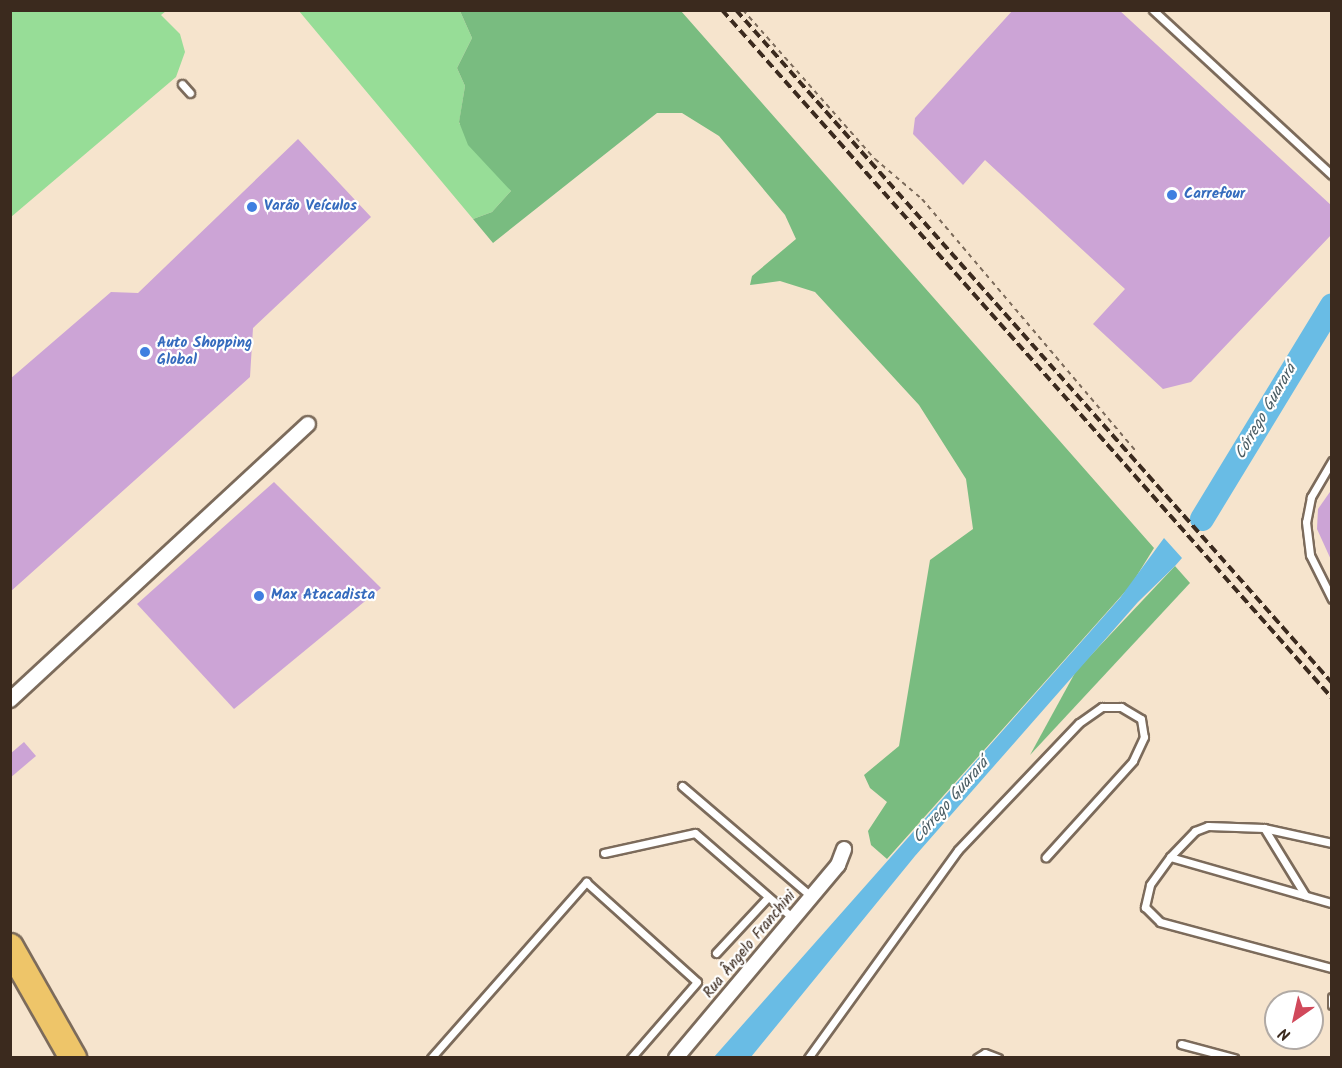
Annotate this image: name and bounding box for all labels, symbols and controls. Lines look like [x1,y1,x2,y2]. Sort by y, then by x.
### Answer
place label: Carrefour [1184,186,1245,204]
marker: Carrefour [1165,188,1179,202]
place label: Varão Veículos [264,198,357,216]
marker: Varão Veículos [245,200,259,214]
place label: Auto Shopping Global [157,334,252,369]
marker: Auto Shopping Global [138,345,152,359]
water label: Córrego Guarará [1231,361,1301,463]
place label: Max Atacadista [271,587,375,605]
marker: Max Atacadista [252,589,266,603]
water label: Córrego Guarará [909,755,993,847]
street label: Rua Ângelo Franchini [700,888,800,1002]
north arrow [1264,990,1324,1050]
text: N [1274,1020,1296,1047]

